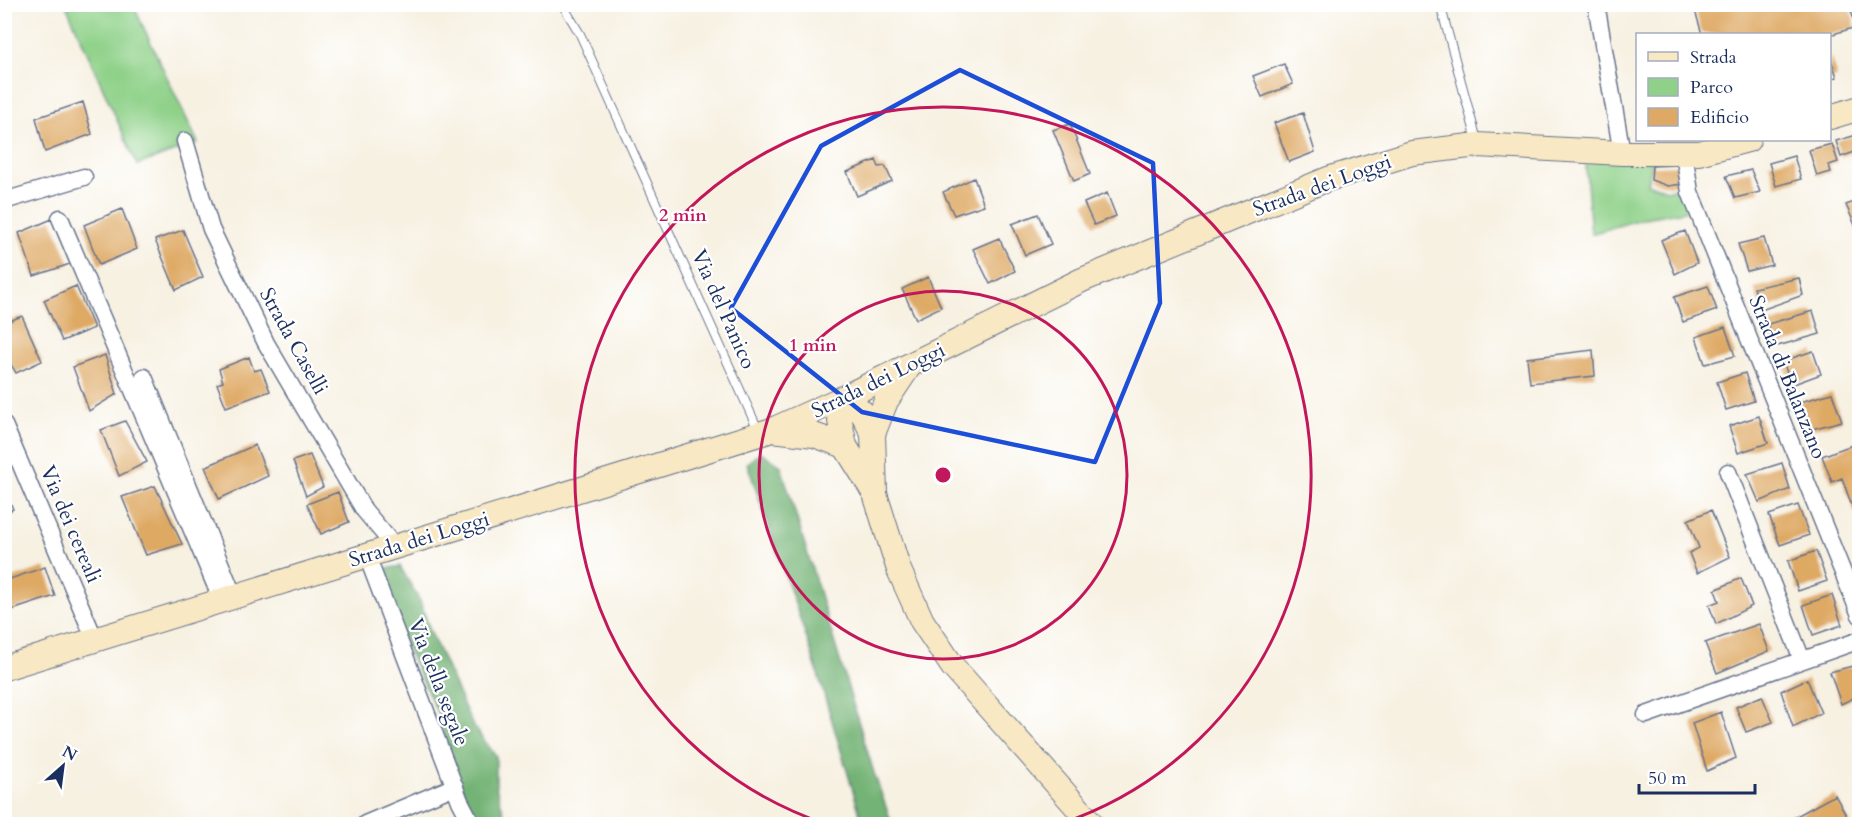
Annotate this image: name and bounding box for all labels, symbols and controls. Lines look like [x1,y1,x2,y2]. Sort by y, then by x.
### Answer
legend [1636,33,1831,141]
text: Strada [1690,45,1737,70]
text: Parco [1690,75,1733,100]
text: Edificio [1690,105,1749,130]
street label: Strada dei Loggi [1249,147,1396,224]
text: 2 min [659,203,707,228]
street label: Via del Panico [684,245,763,374]
street label: Strada Caselli [252,283,335,400]
street label: Strada di Balanzano [1742,291,1834,463]
text: 1 min [789,333,837,358]
street label: Strada dei Loggi [806,335,950,425]
street label: Via dei cereali [33,461,108,587]
centre of rings [933,465,953,485]
street label: Strada dei Loggi [345,504,493,575]
street label: Via della segale [401,614,476,750]
north arrow [33,736,93,796]
text: N [58,741,81,767]
scale bar [1639,757,1754,795]
text: 50 m [1648,766,1687,791]

